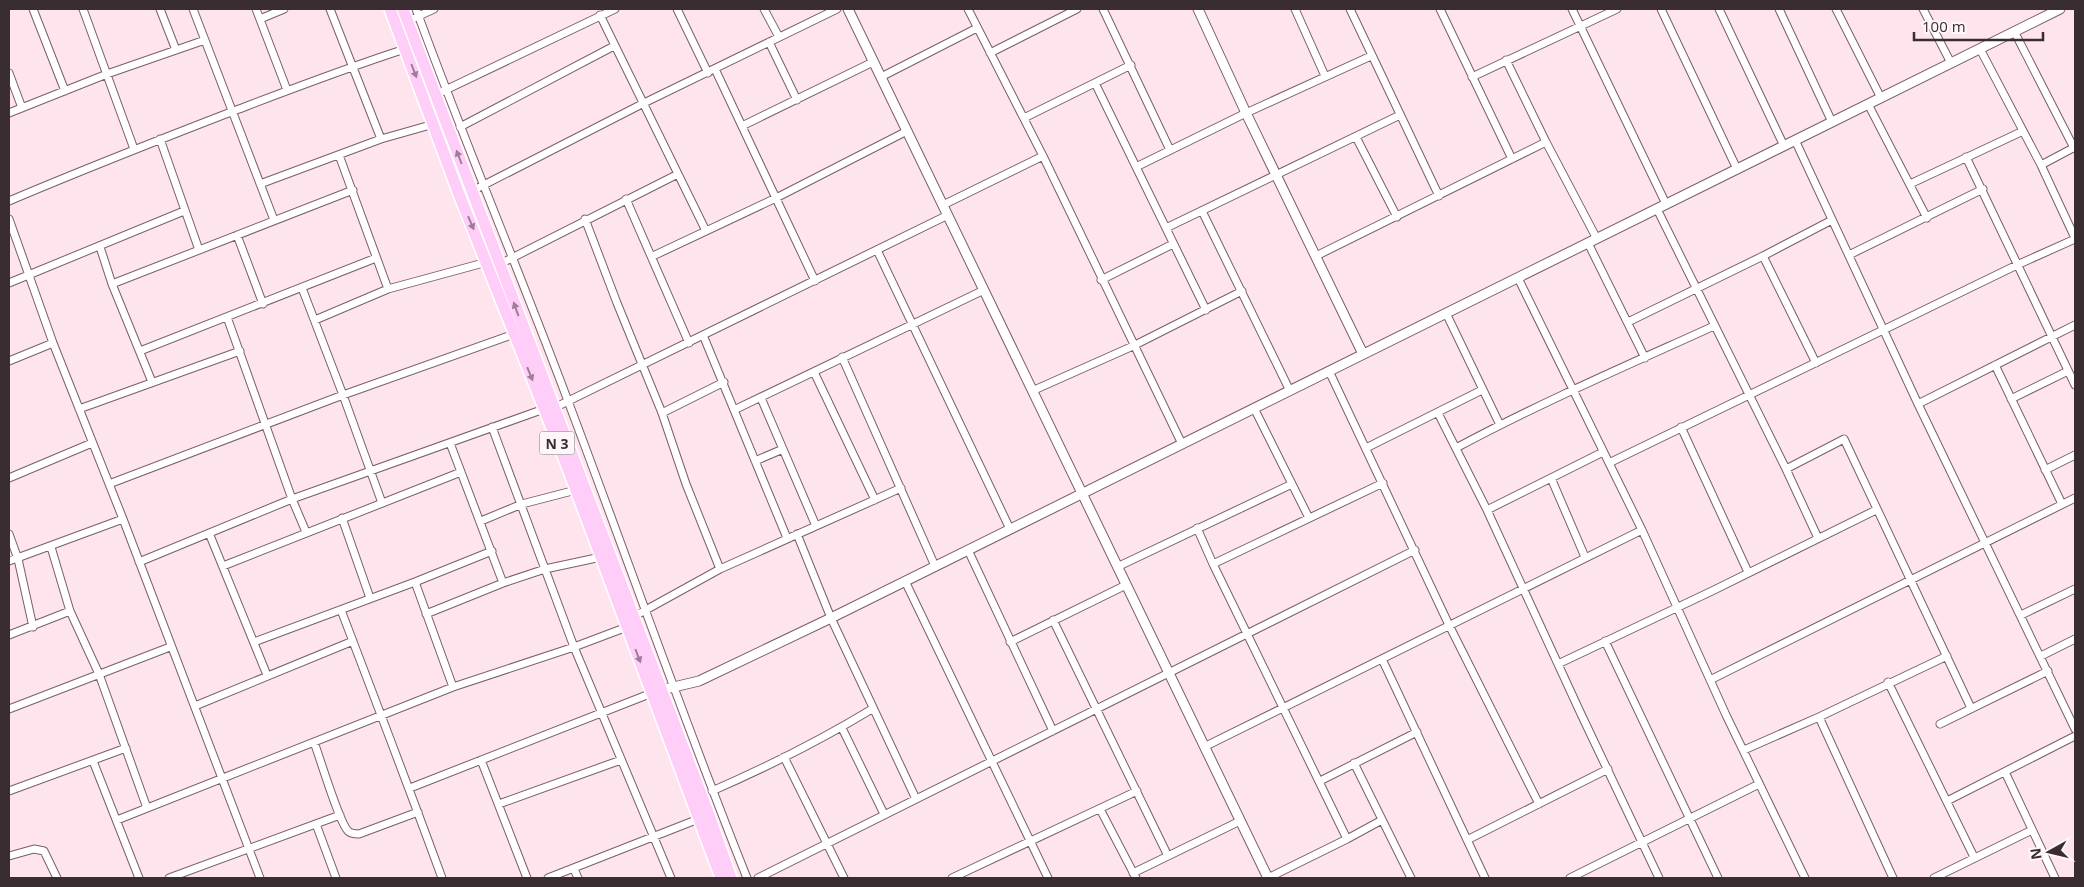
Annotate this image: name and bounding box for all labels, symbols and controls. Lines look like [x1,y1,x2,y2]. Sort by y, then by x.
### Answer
scale bar [1914,10,2043,42]
text: 100 m [1922,16,1966,36]
one-way arrow [411,63,418,78]
one-way arrow [455,149,462,164]
one-way arrow [467,216,475,231]
one-way arrow [512,301,519,316]
one-way arrow [526,367,534,381]
road number: N 3 [540,432,574,454]
one-way arrow [635,649,642,664]
north arrow [2024,827,2074,877]
text: N [2025,847,2046,861]

